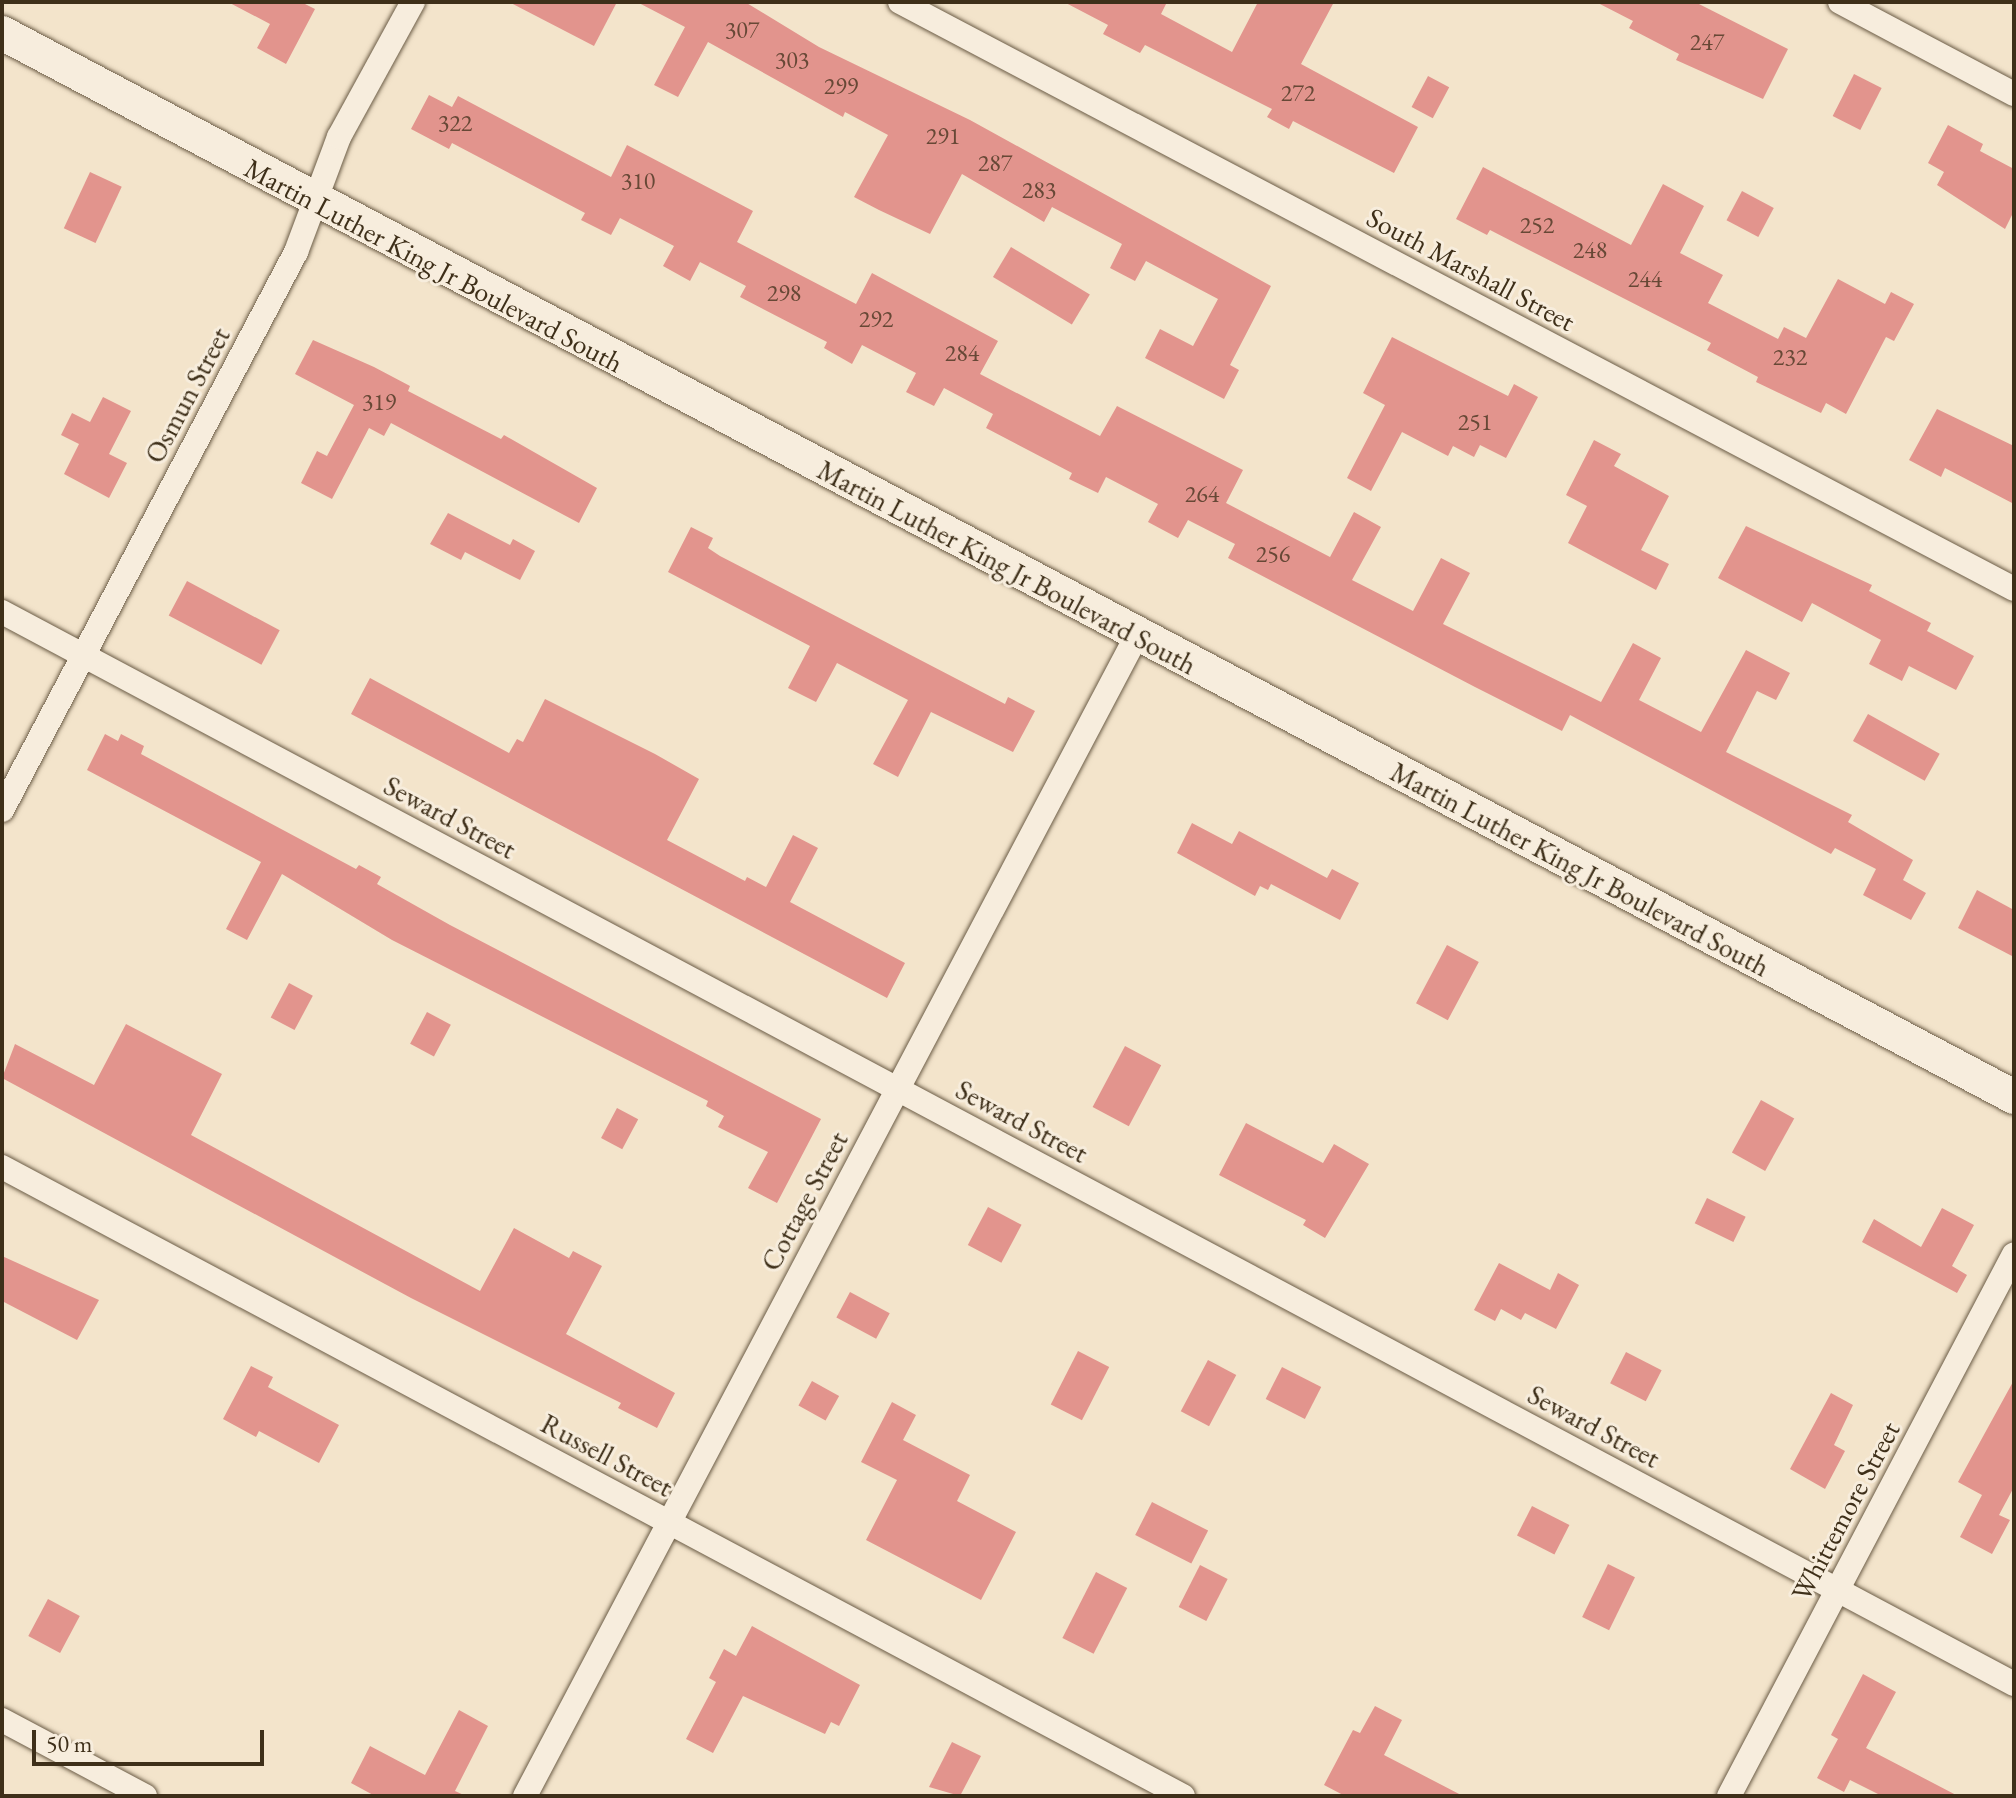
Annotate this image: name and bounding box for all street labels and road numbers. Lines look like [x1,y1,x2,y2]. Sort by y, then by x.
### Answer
street label: Martin Luther King Jr Boulevard South [239,151,629,379]
street label: South Marshall Street [1361,200,1581,338]
street label: Osmun Street [137,321,237,469]
street label: Martin Luther King Jr Boulevard South [812,453,1202,681]
street label: Martin Luther King Jr Boulevard South [1385,755,1775,983]
street label: Seward Street [378,768,522,866]
street label: Seward Street [950,1072,1094,1170]
street label: Cottage Street [753,1126,855,1276]
street label: Seward Street [1522,1377,1666,1475]
street label: Russell Street [535,1406,679,1504]
street label: Whittemore Street [1784,1415,1906,1607]

